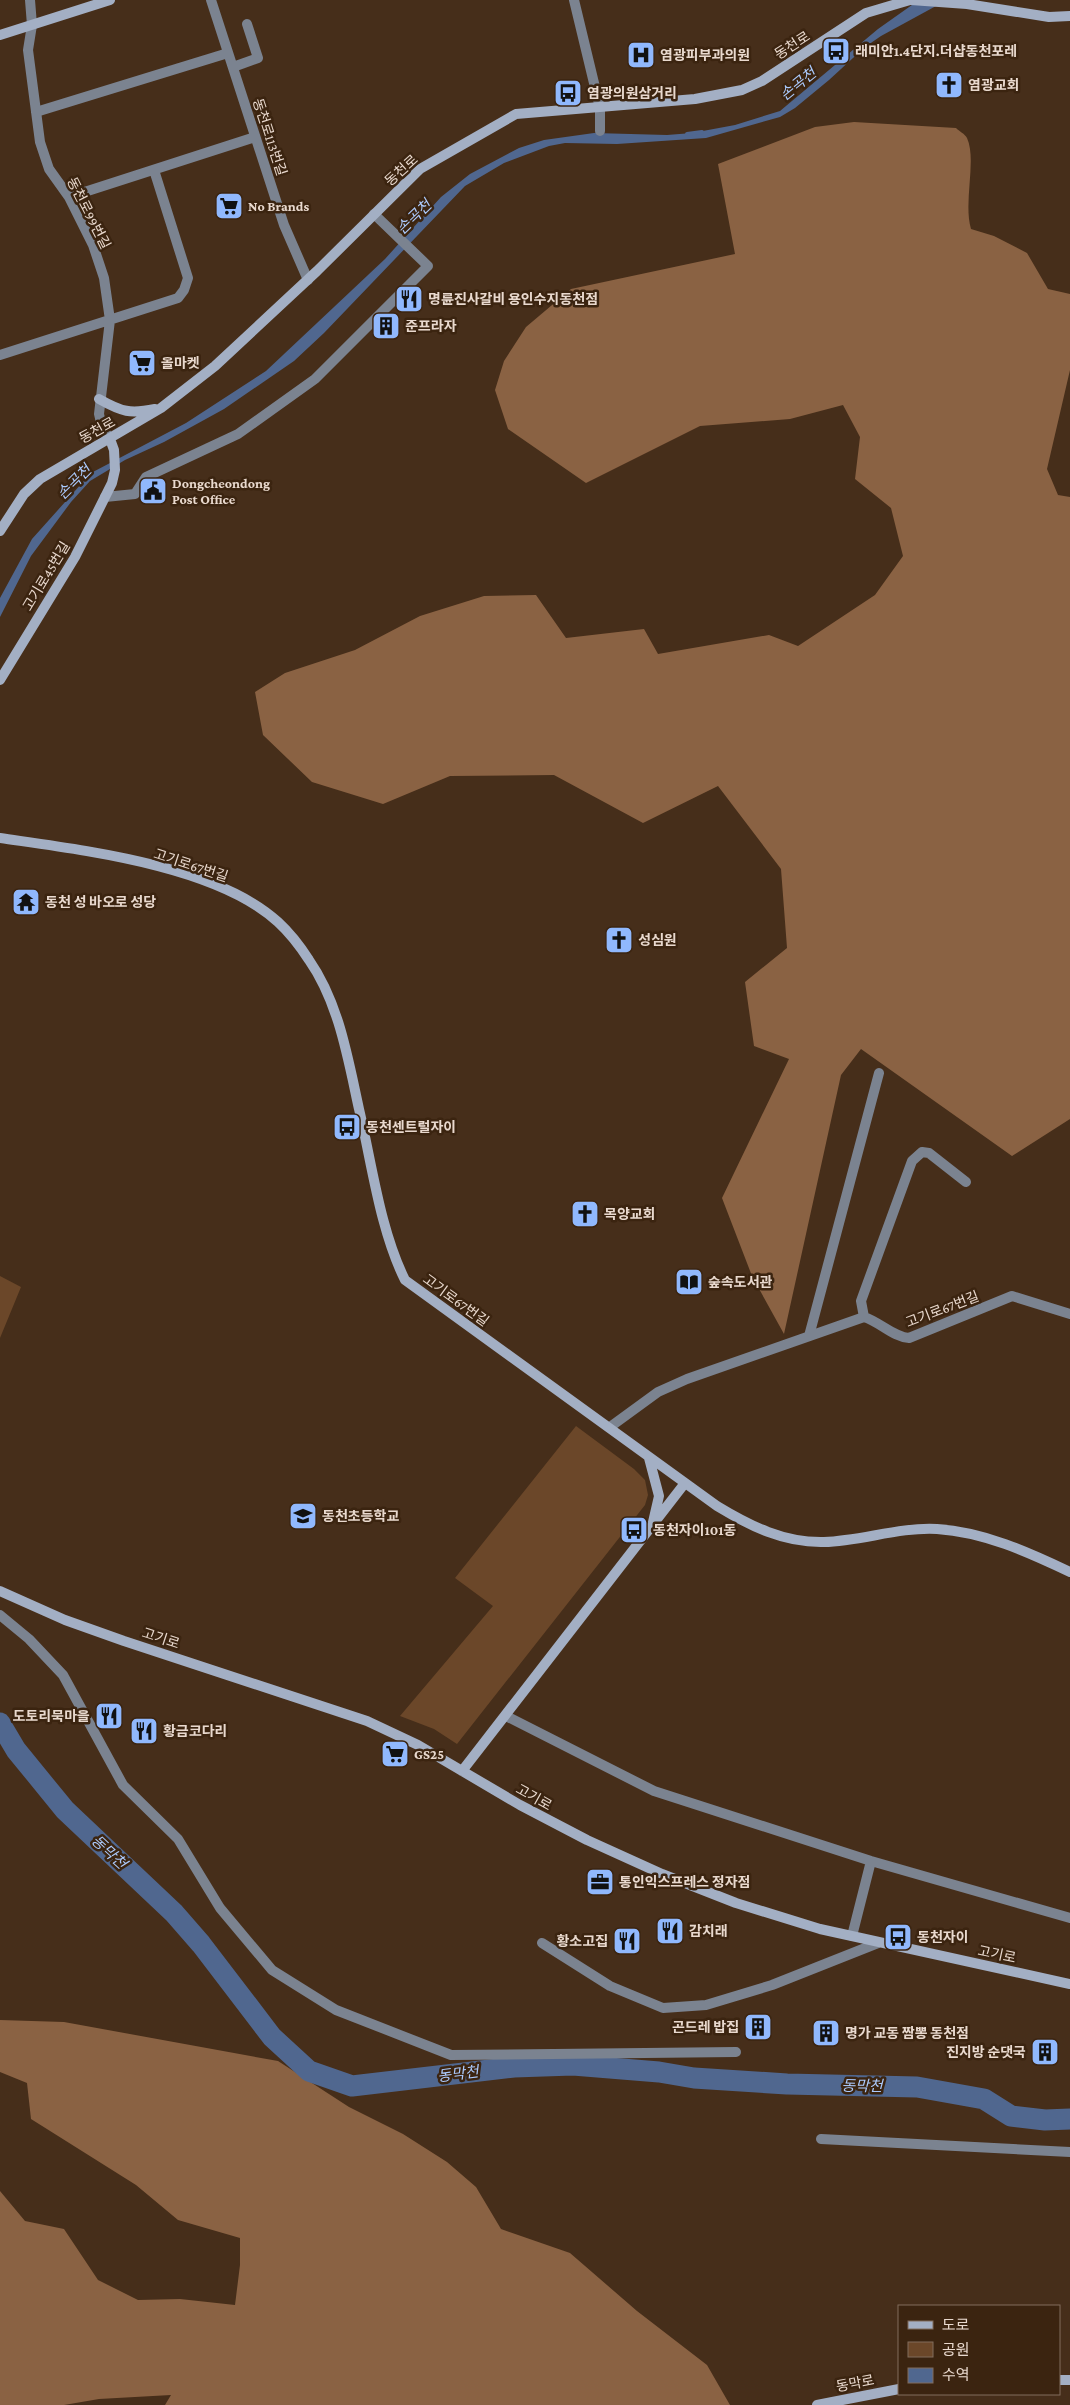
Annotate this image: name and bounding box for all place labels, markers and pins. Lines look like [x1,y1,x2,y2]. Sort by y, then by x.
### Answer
bus stop icon: 래미안1.4단지.더샵동천포레 [821,36,851,66]
hospital icon: 염광피부과의원 [626,40,656,70]
place label: 래미안1.4단지.더샵동천포레 [855,43,1017,59]
place label: 염광피부과의원 [660,47,750,63]
church icon: 염광교회 [934,70,964,100]
place label: 염광교회 [968,77,1020,93]
bus stop icon: 염광의원삼거리 [553,78,583,108]
place label: 염광의원삼거리 [587,85,677,101]
supermarket icon: No Brands [214,191,244,221]
place label: No Brands [248,198,309,214]
restaurant icon: 명륜진사갈비 용인수지동천점 [394,284,424,314]
place label: 명륜진사갈비 용인수지동천점 [428,291,598,307]
building icon: 준프라자 [371,311,401,341]
place label: 준프라자 [405,318,457,334]
supermarket icon: 올마켓 [127,348,157,378]
place label: 올마켓 [161,355,200,371]
place label: Dongcheondong Post Office [172,475,270,507]
public building icon: Dongcheondong Post Office [138,476,168,506]
temple icon: 동천 성 바오로 성당 [11,887,41,917]
place label: 동천 성 바오로 성당 [45,894,156,910]
church icon: 성심원 [604,925,634,955]
place label: 성심원 [638,932,677,948]
bus stop icon: 동천센트럴자이 [332,1112,362,1142]
place label: 동천센트럴자이 [366,1119,456,1135]
church icon: 목양교회 [570,1199,600,1229]
place label: 목양교회 [604,1206,656,1222]
library icon: 숲속도서관 [674,1267,704,1297]
place label: 숲속도서관 [708,1274,773,1290]
school or university icon: 동천초등학교 [288,1501,318,1531]
place label: 동천초등학교 [322,1508,399,1524]
bus stop icon: 동천자이101동 [619,1515,649,1545]
place label: 동천자이101동 [653,1522,736,1538]
restaurant icon: 도토리묵마을 [94,1701,124,1731]
place label: 도토리묵마을 [13,1708,90,1724]
restaurant icon: 황금코다리 [129,1716,159,1746]
place label: 황금코다리 [163,1723,227,1739]
supermarket icon: GS25 [380,1739,410,1769]
place label: GS25 [414,1746,444,1762]
office icon: 통인익스프레스 정자점 [585,1867,615,1897]
place label: 통인익스프레스 정자점 [619,1874,751,1890]
restaurant icon: 감치래 [655,1916,685,1946]
bus stop icon: 동천자이 [883,1922,913,1952]
place label: 감치래 [689,1923,728,1939]
restaurant icon: 황소고집 [612,1926,642,1956]
place label: 동천자이 [917,1929,969,1945]
place label: 황소고집 [556,1933,608,1949]
building icon: 곤드레 밥집 [743,2012,773,2042]
building icon: 명가 교동 짬뽕 동천점 [811,2018,841,2048]
place label: 곤드레 밥집 [672,2019,739,2035]
place label: 명가 교동 짬뽕 동천점 [845,2025,969,2041]
building icon: 진지방 순댓국 [1030,2037,1060,2067]
place label: 진지방 순댓국 [946,2044,1026,2060]

